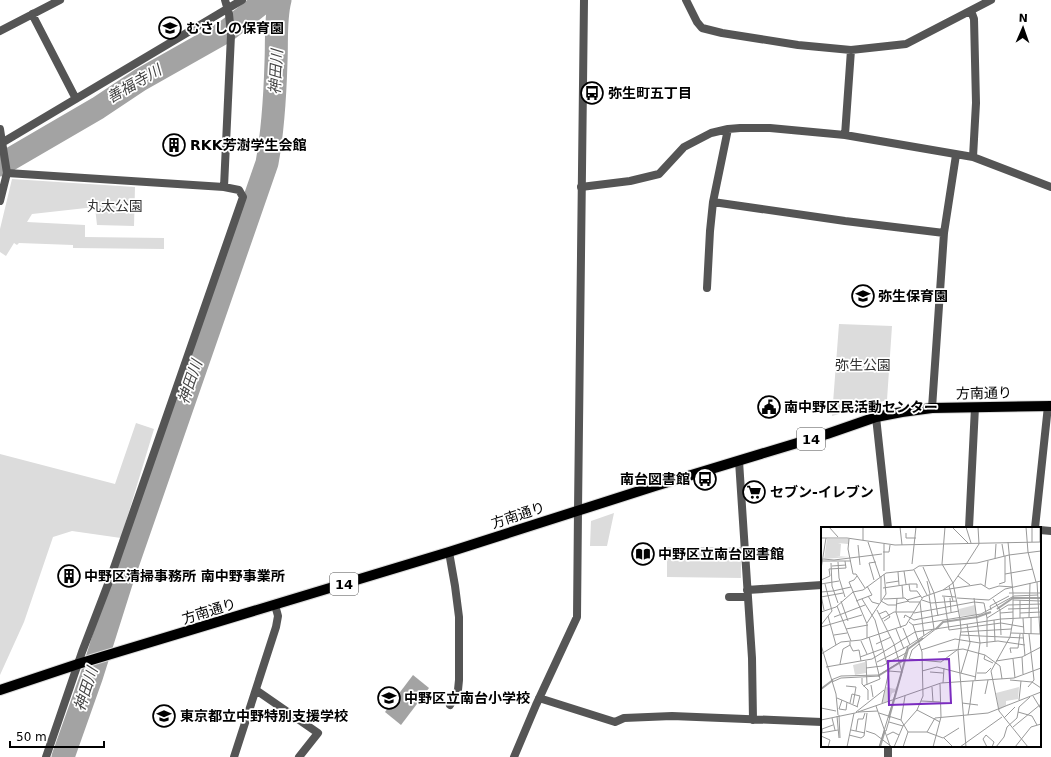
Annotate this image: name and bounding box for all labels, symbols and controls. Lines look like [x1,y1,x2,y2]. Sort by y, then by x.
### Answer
north arrow [1003,8,1043,48]
text: N [1018,12,1028,25]
school or university icon: むさしの保育園 [157,15,183,41]
place label: むさしの保育園 [186,20,284,36]
water label: 神田川 [266,47,286,95]
water label: 善福寺川 [104,60,166,107]
bus stop icon: 弥生町五丁目 [579,80,605,106]
place label: 弥生町五丁目 [608,85,692,101]
building icon: RKK芳澍学生会館 [161,132,187,158]
place label: RKK芳澍学生会館 [190,137,306,153]
park label: 丸太公園 [87,198,143,214]
school or university icon: 弥生保育園 [850,283,876,309]
place label: 弥生保育園 [878,288,948,304]
water label: 神田川 [174,356,206,406]
park label: 弥生公園 [835,357,891,373]
street label: 方南通り [956,385,1012,401]
public building icon: 南中野区民活動センター [756,394,782,420]
place label: 南中野区民活動センター [784,399,938,415]
road number: 14 [797,428,825,450]
bus stop icon: 南台図書館 [692,466,718,492]
place label: 南台図書館 [620,471,690,487]
supermarket icon: セブン-イレブン [741,479,767,505]
place label: セブン-イレブン [770,484,874,500]
street label: 方南通り [489,499,547,531]
inset map [821,527,1041,747]
library icon: 中野区立南台図書館 [630,541,656,567]
place label: 中野区立南台図書館 [658,546,784,562]
building icon: 中野区清掃事務所 南中野事業所 [56,563,82,589]
place label: 中野区清掃事務所 南中野事業所 [84,568,285,584]
road number: 14 [330,573,358,595]
street label: 方南通り [180,595,238,627]
water label: 神田川 [70,663,102,713]
school or university icon: 中野区立南台小学校 [376,685,402,711]
place label: 中野区立南台小学校 [404,690,530,706]
school or university icon: 東京都立中野特別支援学校 [151,703,177,729]
place label: 東京都立中野特別支援学校 [180,708,348,724]
scale bar [10,723,104,749]
text: 50 m [16,730,47,744]

